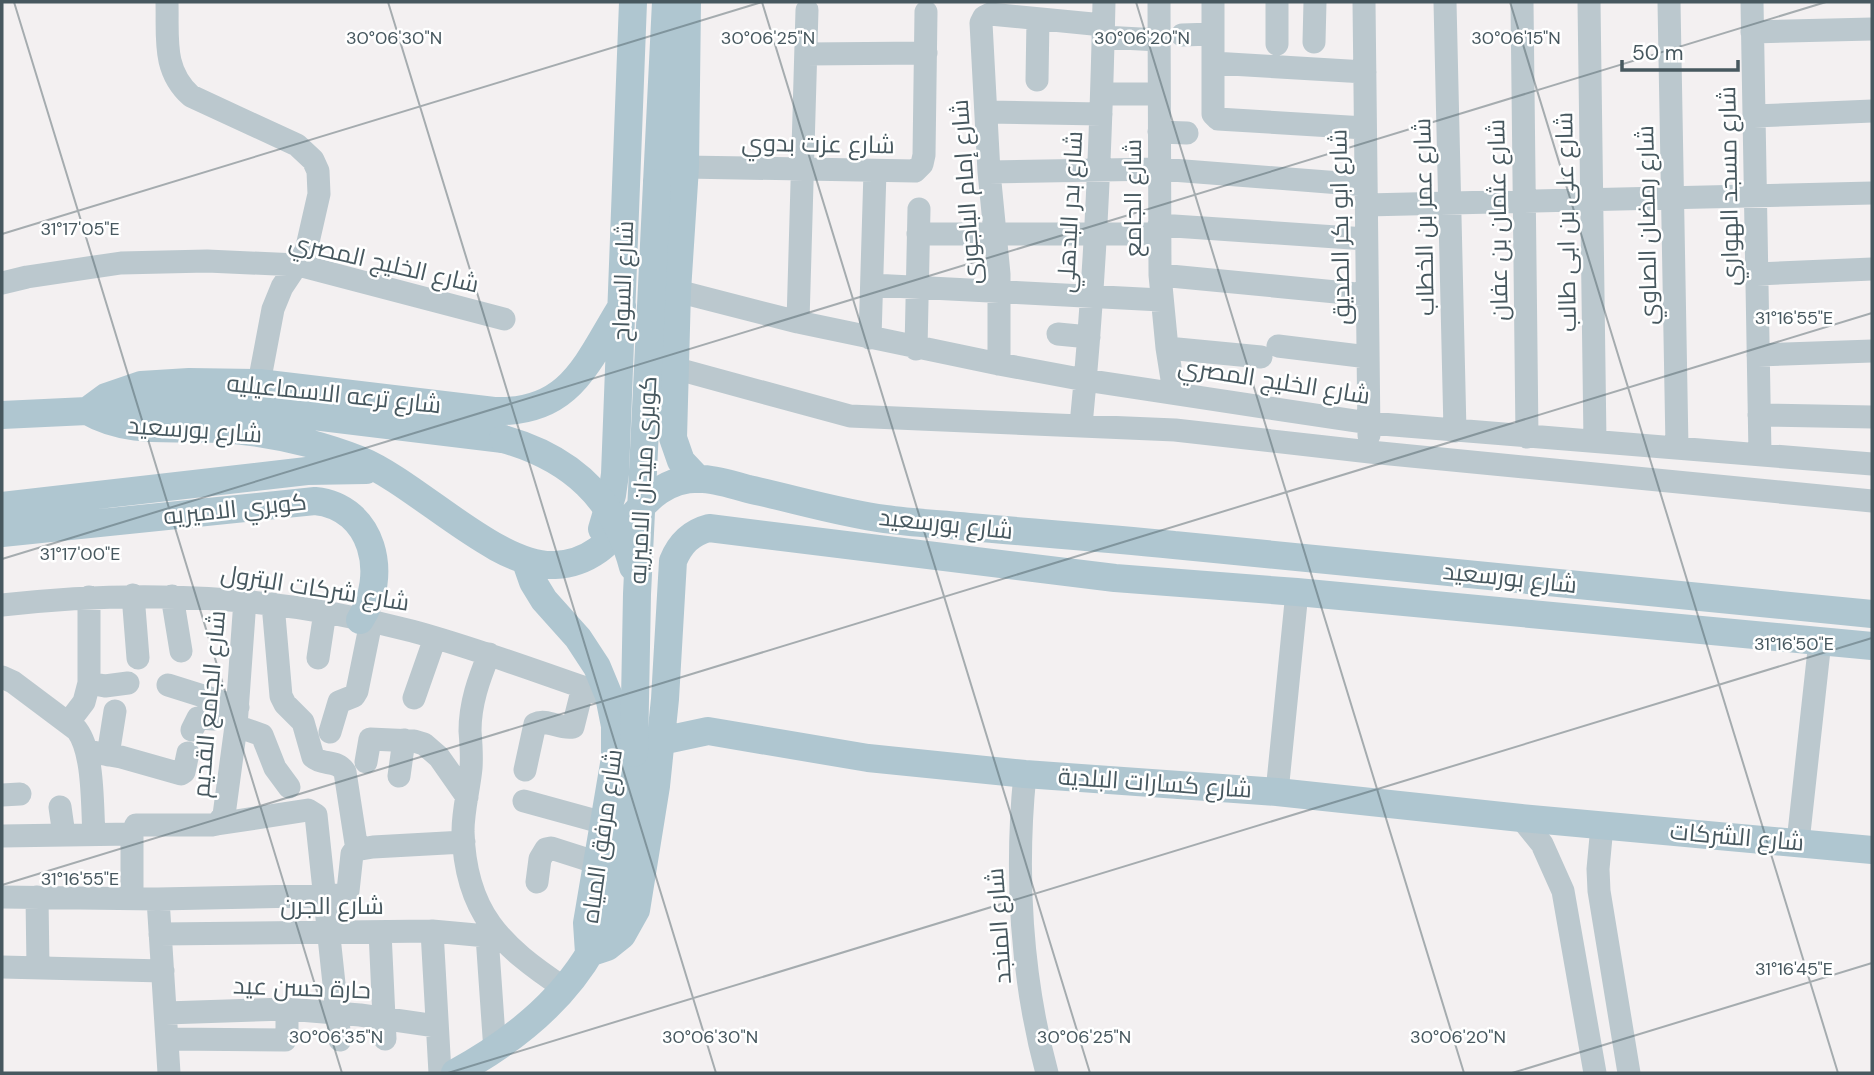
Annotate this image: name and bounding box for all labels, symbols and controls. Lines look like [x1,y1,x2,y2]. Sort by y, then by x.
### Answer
text: 30°06'30"N [346,26,442,50]
text: 30°06'25"N [721,26,815,50]
text: 30°06'20"N [1094,26,1190,50]
text: 30°06'15"N [1471,26,1561,50]
scale bar [1622,28,1738,72]
text: 50 m [1632,39,1683,67]
street label: شارع مسجد الهواري [1711,86,1749,286]
street label: شارع إمام الباجورى [944,98,988,286]
street label: شارع على بن ابى طالب [1548,112,1584,332]
street label: شارع عمر بن الخطاب [1406,118,1442,316]
street label: شارع عثمان بن عفان [1480,119,1516,321]
street label: شارع رمضان الصاوي [1629,125,1667,325]
street label: شارع عزت بدوي [741,127,895,163]
street label: شارع ابو بكر الصديق [1322,129,1358,325]
street label: شارع بدر البدهلي [1050,130,1093,294]
street label: شارع الجامع [1117,139,1149,257]
text: 31°17'05"E [40,217,120,241]
street label: شارع السواح [605,220,641,342]
street label: شارع الخليج المصري [285,226,482,302]
text: 31°16'55"E [1755,306,1833,330]
street label: شارع الخليج المصري [1175,350,1372,414]
street label: شارع ترعه الاسماعيليه [225,367,443,421]
street label: كوبرى ميدان الاميريه [622,375,663,585]
street label: شارع بورسعيد [127,409,263,451]
street label: كوبري الاميريه [162,486,309,534]
street label: شارع بورسعيد [877,501,1015,547]
text: 31°17'00"E [40,542,120,566]
street label: شارع بورسعيد [1441,555,1579,601]
street label: شارع شركات البترول [218,557,412,619]
street label: شارع الجامع القديم [185,609,233,799]
text: 31°16'50"E [1754,632,1834,656]
street label: شارع مرفق المياه [574,747,630,925]
street label: شارع كسارات البلدية [1057,760,1253,806]
street label: شارع الشركات [1669,815,1805,859]
text: 31°16'55"E [41,867,119,891]
street label: شارع المنجد [979,867,1019,985]
street label: شارع الجرن [280,890,384,922]
text: 31°16'45"E [1755,957,1833,981]
street label: حارة حسن عيد [233,970,371,1005]
text: 30°06'35"N [289,1025,383,1049]
text: 30°06'30"N [662,1025,758,1049]
text: 30°06'25"N [1037,1025,1131,1049]
text: 30°06'20"N [1410,1025,1506,1049]

